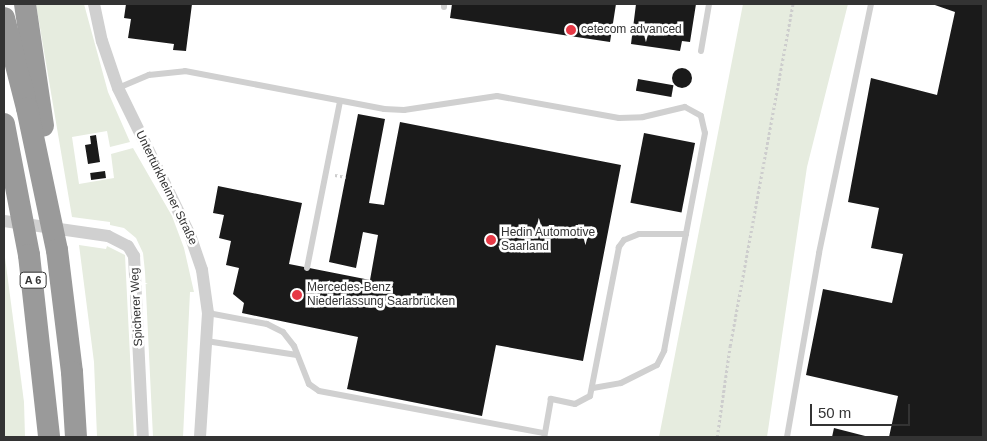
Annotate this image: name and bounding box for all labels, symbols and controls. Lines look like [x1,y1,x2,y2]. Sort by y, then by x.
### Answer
place label: cetecom advanced [581,23,682,37]
marker: cetecom advanced [565,24,577,36]
street label: Untertürkheimer Straße [132,129,200,247]
place label: Hedin Automotive Saarland [501,226,596,254]
marker: Hedin Automotive Saarland [485,234,497,246]
street label: Spicherer Weg [128,267,146,347]
road number: A 6 [19,272,47,288]
place label: Mercedes-Benz Niederlassung Saarbrücken [307,281,455,309]
marker: Mercedes-Benz Niederlassung Saarbrücken [291,289,303,301]
scale bar [812,394,912,426]
text: 50 m [818,404,851,421]

